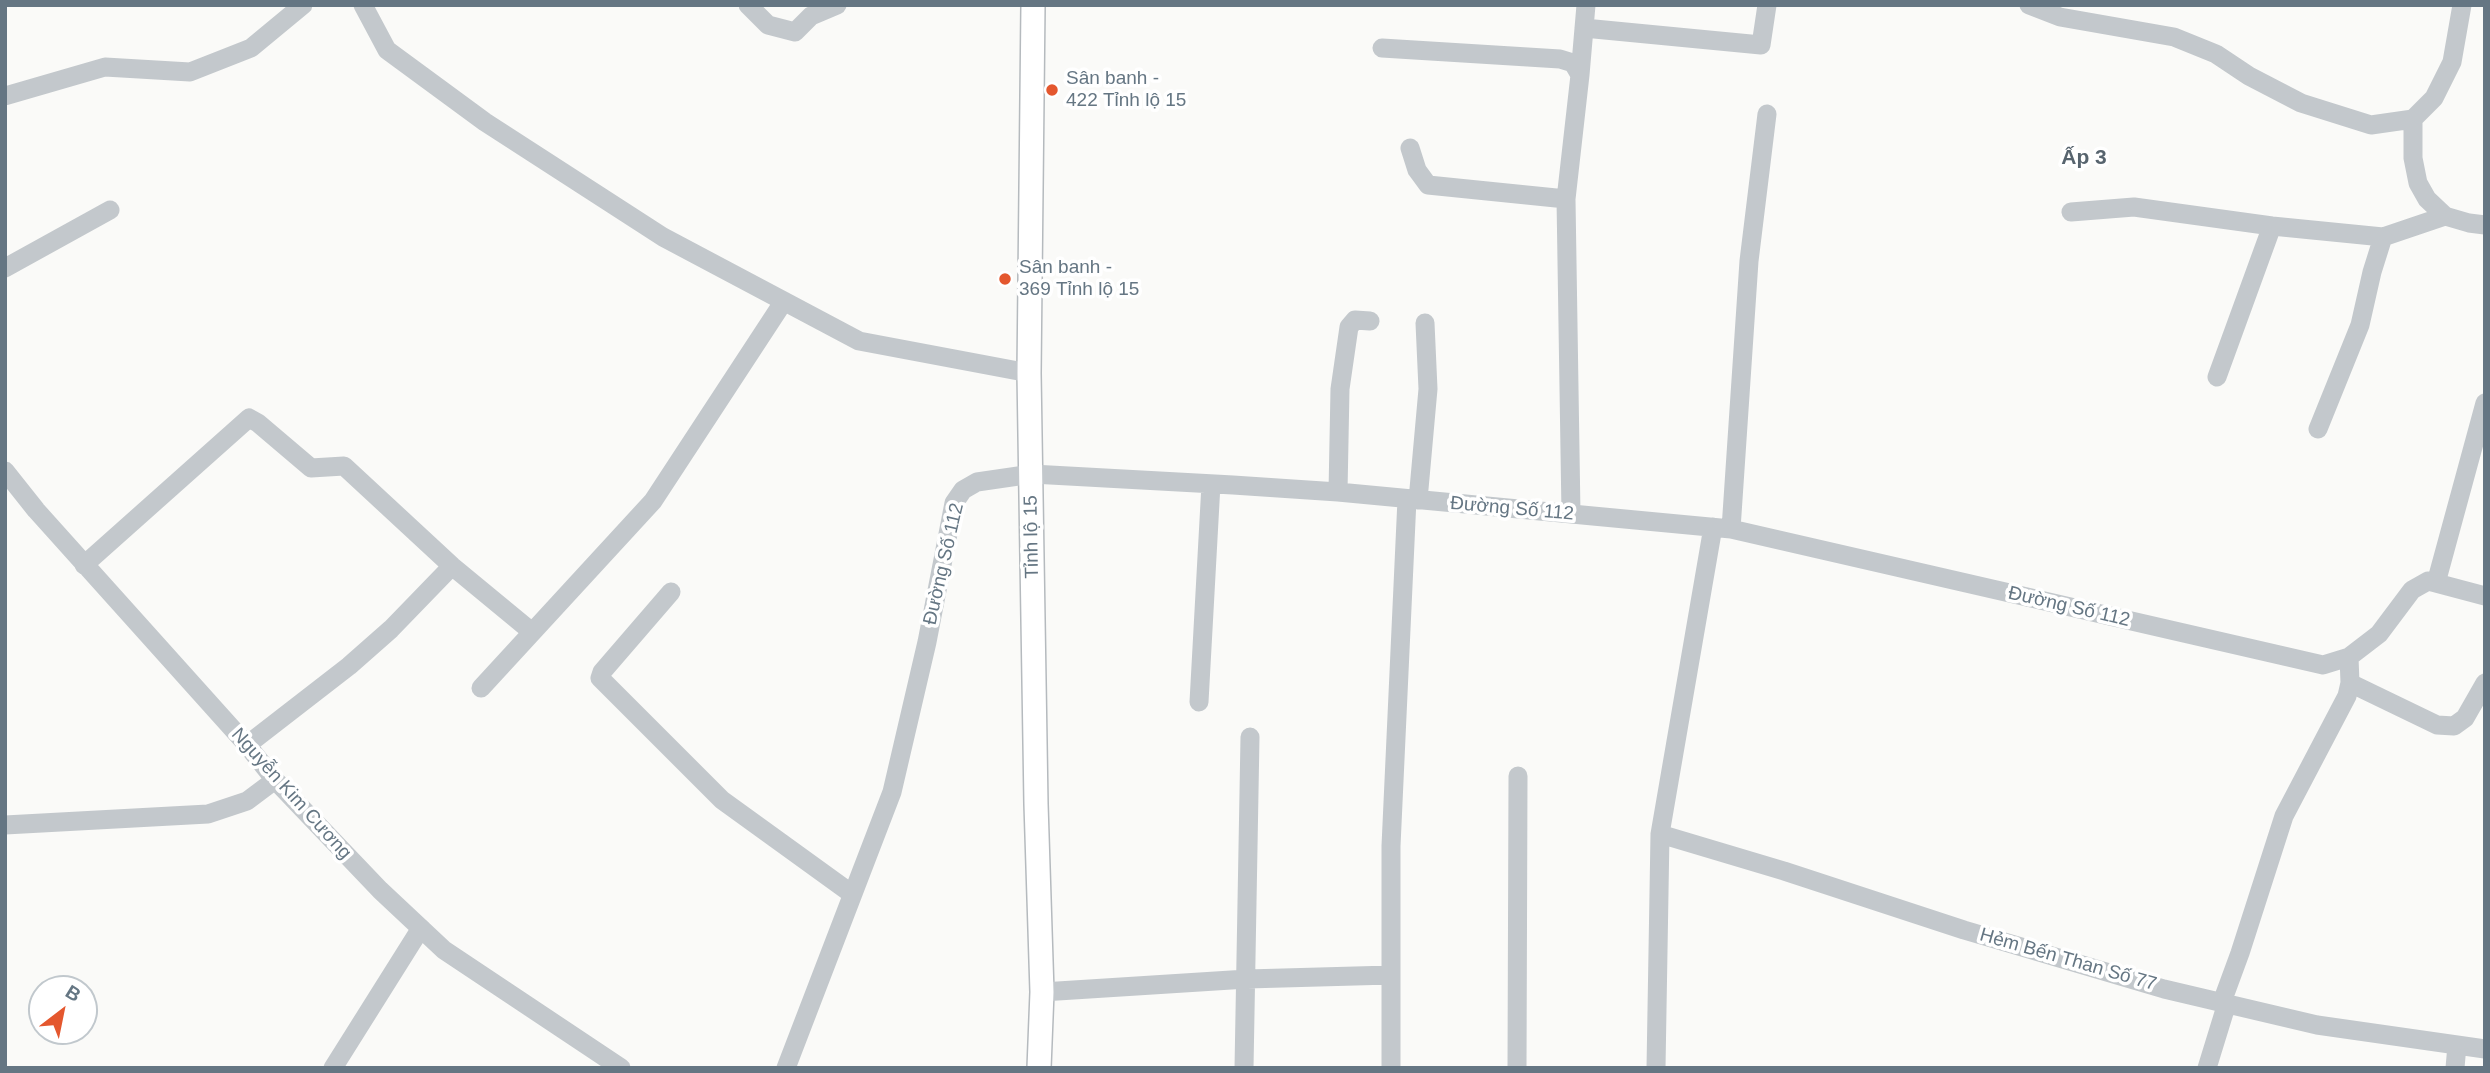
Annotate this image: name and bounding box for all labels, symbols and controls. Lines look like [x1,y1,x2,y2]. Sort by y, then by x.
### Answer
place label: Sân banh - 422 Tỉnh lộ 15 [1066,68,1186,112]
marker: Sân banh - 422 Tỉnh lộ 15 [1044,82,1060,98]
district label: Ấp 3 [2061,145,2107,171]
place label: Sân banh - 369 Tỉnh lộ 15 [1019,257,1139,301]
marker: Sân banh - 369 Tỉnh lộ 15 [997,271,1013,287]
street label: Đường Số 112 [1449,492,1575,526]
street label: Tỉnh lộ 15 [1020,495,1044,579]
street label: Đường Số 112 [919,501,969,627]
street label: Đường Số 112 [2006,582,2132,632]
street label: Nguyễn Kim Cương [226,724,356,864]
street label: Hẻm Bến Than Số 77 [1977,924,2159,996]
north arrow [28,975,98,1045]
text: B [62,981,85,1006]

